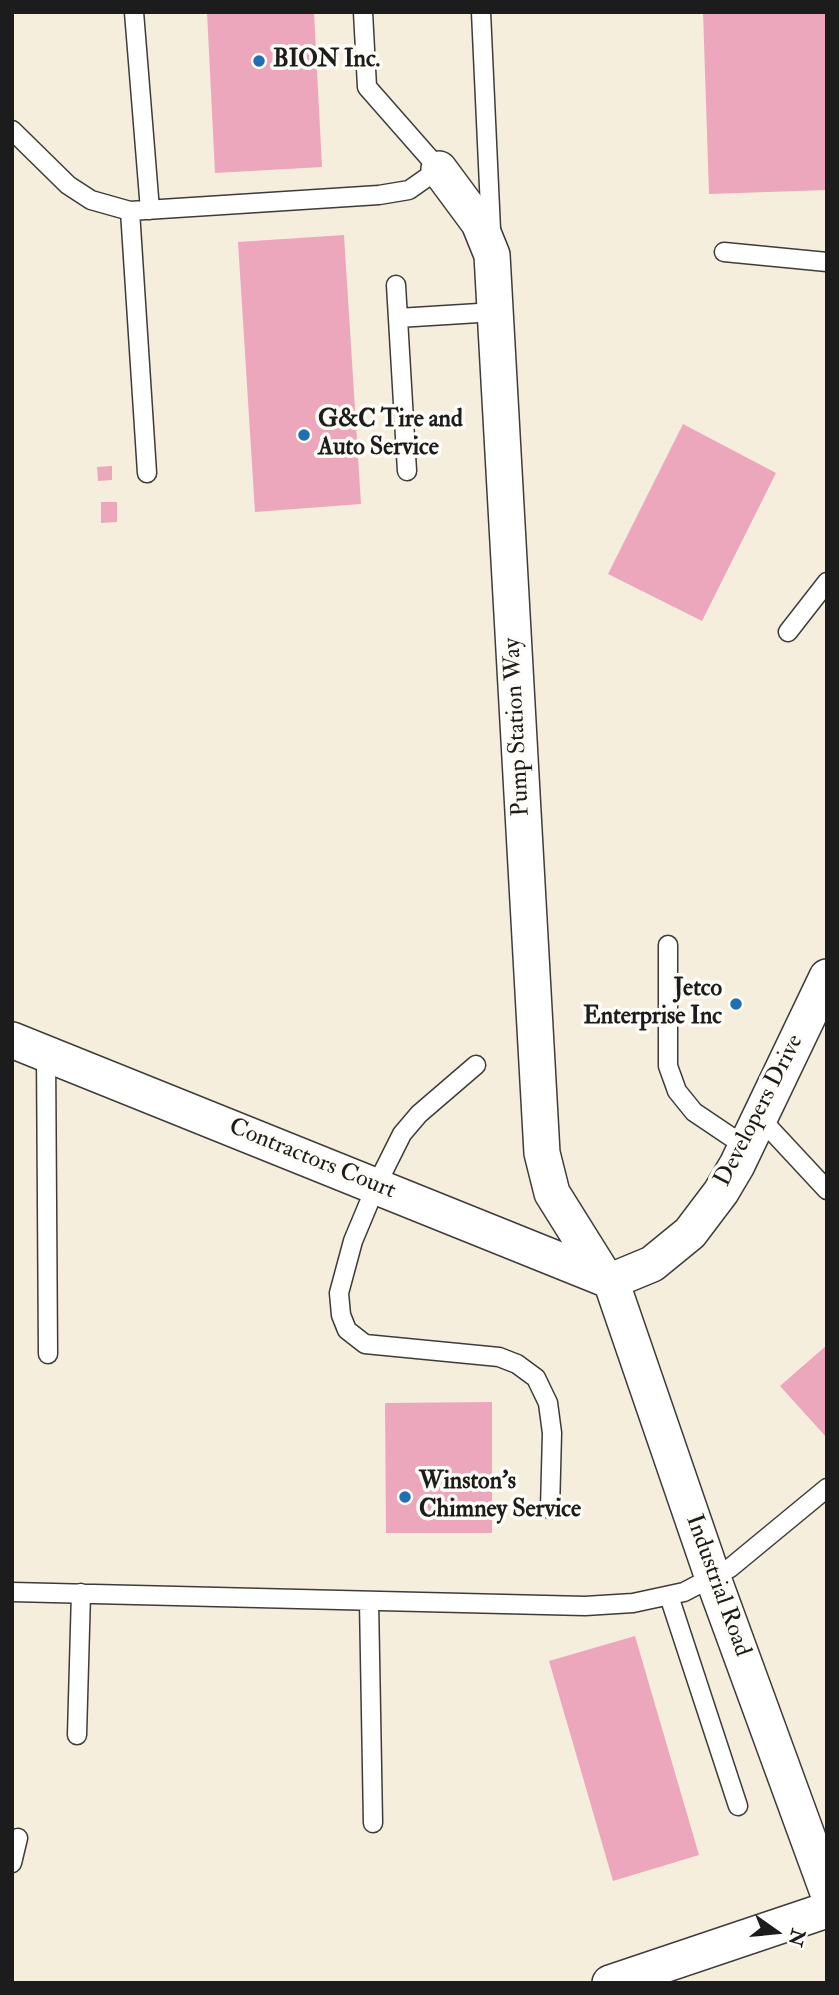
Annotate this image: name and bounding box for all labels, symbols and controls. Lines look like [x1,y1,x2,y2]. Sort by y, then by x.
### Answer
place label: BION Inc. [273,47,380,75]
marker: BION Inc. [251,53,267,69]
place label: G&C Tire and Auto Service [318,407,463,463]
marker: G&C Tire and Auto Service [296,427,312,443]
street label: Pump Station Way [499,637,537,817]
place label: Jetco Enterprise Inc [583,976,722,1032]
marker: Jetco Enterprise Inc [728,996,744,1012]
street label: Developers Drive [709,1030,811,1192]
street label: Contractors Court [224,1113,400,1207]
place label: Winston's Chimney Service [419,1469,581,1525]
marker: Winston's Chimney Service [397,1489,413,1505]
street label: Industrial Road [678,1511,756,1661]
north arrow [741,1897,811,1967]
text: N [782,1926,810,1949]

